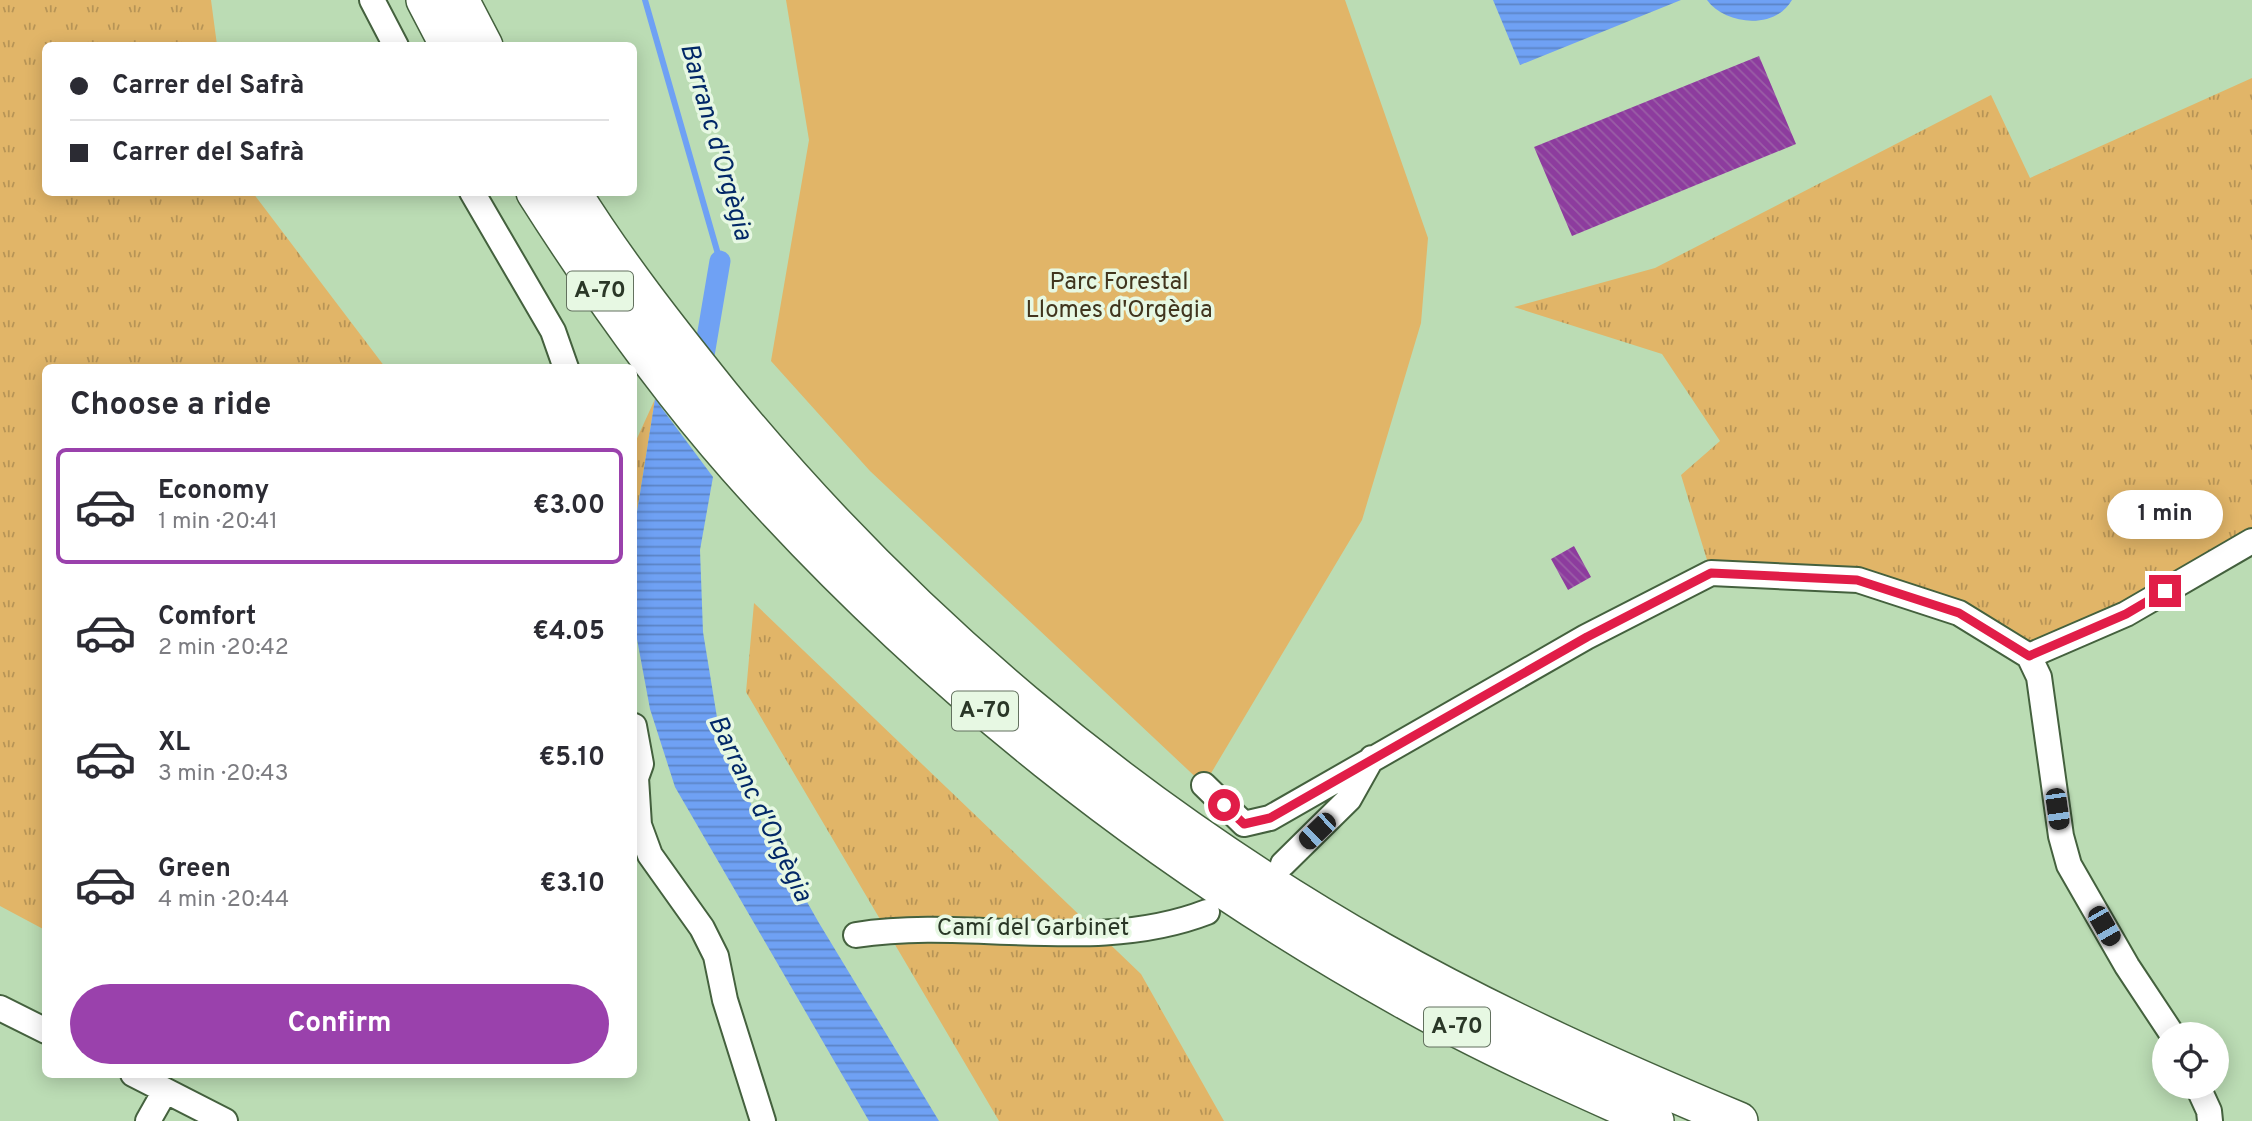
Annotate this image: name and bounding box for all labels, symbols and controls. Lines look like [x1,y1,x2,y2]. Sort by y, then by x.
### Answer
water label: Barranc d'Orgègia [671,40,759,245]
text: Carrer del Safrà [112,70,304,103]
text: Carrer del Safrà [112,137,304,170]
park label: Parc Forestal Llomes d'Orgègia [1025,268,1213,326]
road number: A-70 [567,272,633,310]
text: Choose a ride [70,386,271,426]
icon: car [74,475,137,538]
text: Economy [158,475,269,508]
text: €3.00 [533,490,605,523]
callout: 1 min [2107,490,2223,538]
text: 1 min [2137,500,2193,529]
text: 1 min · 20:41 [158,508,278,537]
route end [2149,575,2181,607]
icon: car [74,601,137,664]
text: Comfort [158,601,256,634]
text: €4.05 [533,616,605,649]
text: 2 min · 20:42 [158,634,289,663]
road number: A-70 [952,692,1018,730]
water label: Barranc d'Orgègia [700,710,819,908]
icon: car [74,727,137,790]
text: XL [158,727,190,760]
text: €5.10 [539,742,605,775]
text: 3 min · 20:43 [158,760,288,789]
car [2044,787,2071,831]
route start [1208,789,1240,821]
car [1295,809,1340,853]
icon: car [74,853,137,916]
text: Green [158,853,231,886]
text: €3.10 [540,868,605,901]
text: 4 min · 20:44 [158,886,289,915]
car [2085,903,2124,949]
street label: Camí del Garbinet [937,914,1129,944]
button: Confirm [70,984,609,1064]
road number: A-70 [1424,1008,1490,1046]
map controls [2152,1022,2229,1099]
button: locate [2152,1022,2229,1099]

